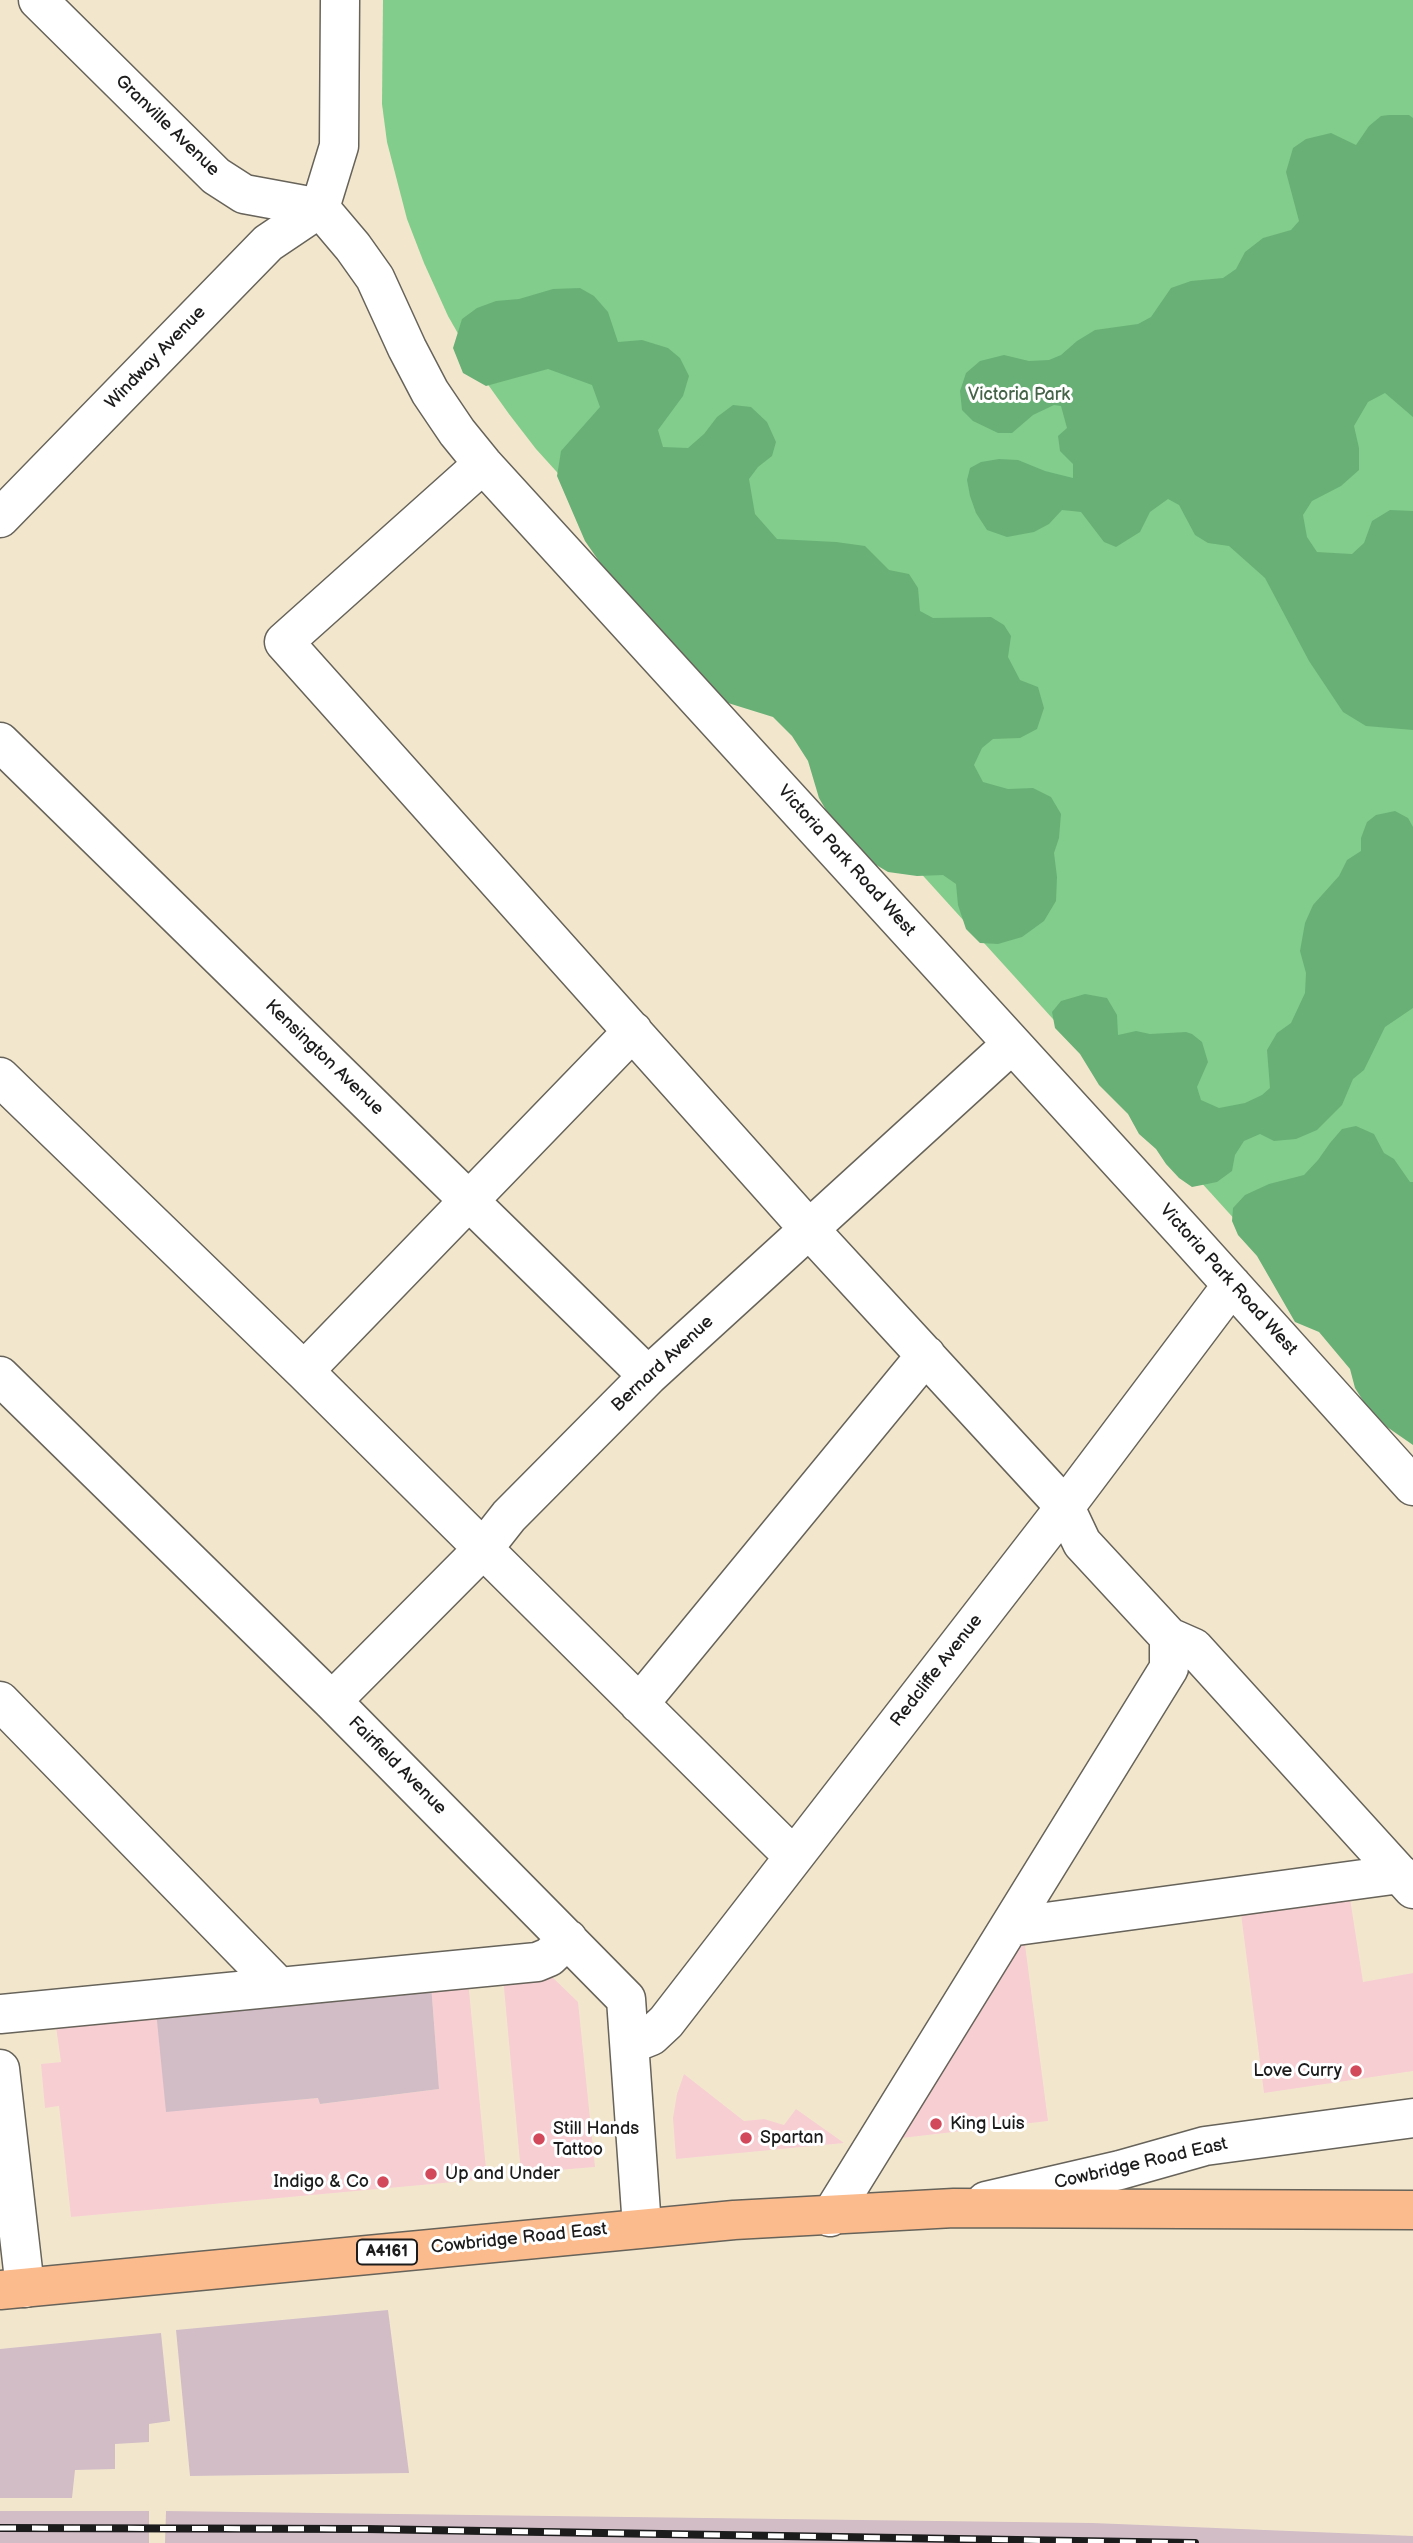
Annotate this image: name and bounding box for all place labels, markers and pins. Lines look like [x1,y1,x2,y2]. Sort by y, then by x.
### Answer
place label: Love Curry [1253,2060,1342,2082]
marker: Love Curry [1348,2063,1364,2079]
place label: King Luis [950,2113,1025,2135]
marker: King Luis [928,2116,944,2132]
place label: Still Hands Tattoo [553,2118,639,2160]
place label: Spartan [760,2127,824,2149]
marker: Spartan [738,2130,754,2146]
marker: Still Hands Tattoo [531,2131,547,2147]
place label: Up and Under [445,2163,560,2185]
marker: Up and Under [423,2166,439,2182]
place label: Indigo & Co [273,2171,369,2193]
marker: Indigo & Co [375,2174,391,2190]

